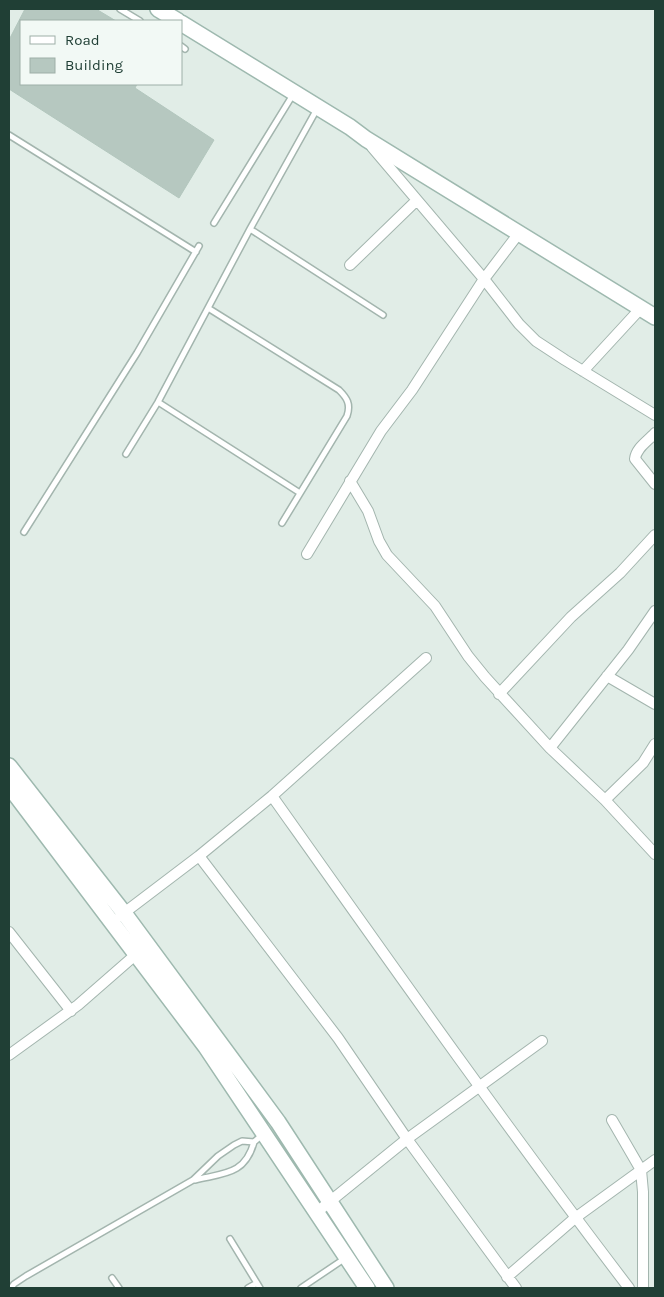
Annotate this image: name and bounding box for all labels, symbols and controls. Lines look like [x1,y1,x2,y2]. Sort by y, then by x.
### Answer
legend [20,20,182,85]
text: Road [65,31,100,49]
text: Building [65,56,123,74]

